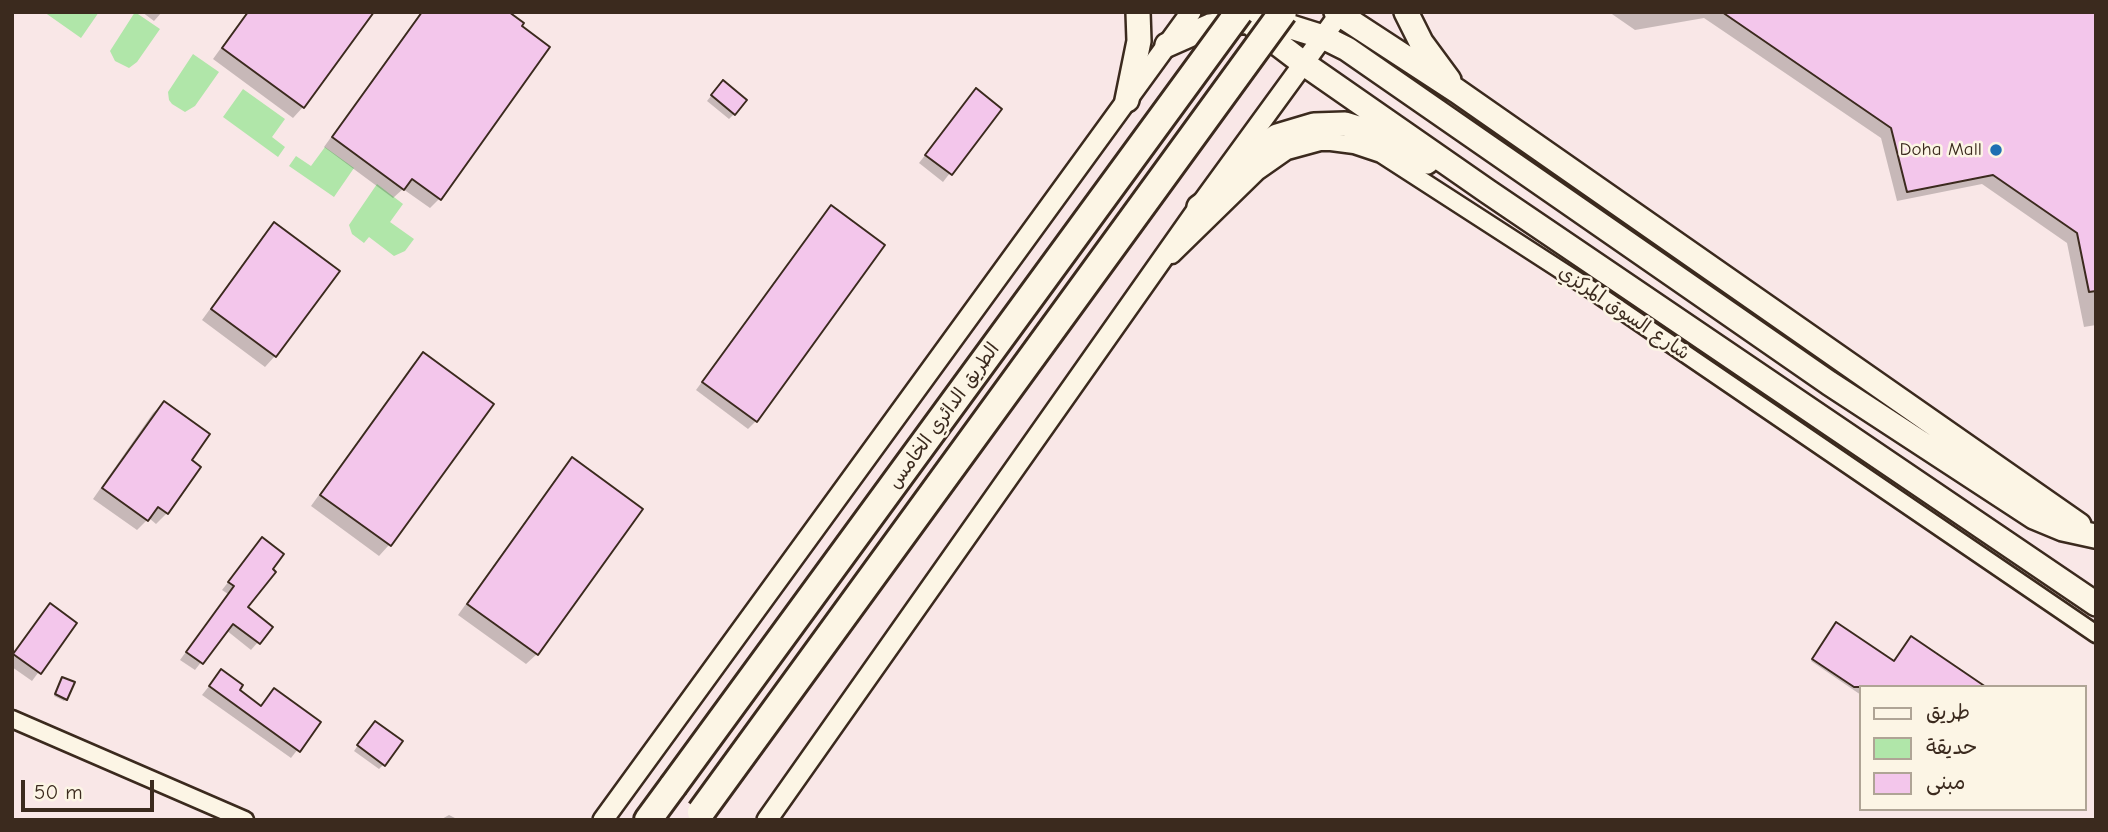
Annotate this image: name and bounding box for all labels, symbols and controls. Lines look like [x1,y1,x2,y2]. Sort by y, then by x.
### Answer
place label: Doha Mall [1900,139,1982,161]
marker: Doha Mall [1988,142,2004,158]
street label: شارع السوق المركزي [1554,261,1694,365]
street label: الطريق الدائري الخامس [883,339,1005,493]
legend [1860,685,2087,811]
text: طريق [1926,700,1970,724]
text: حديقة [1926,735,1977,759]
scale bar [24,766,158,810]
text: مبنى [1926,770,1965,794]
text: 50 m [34,780,83,804]

